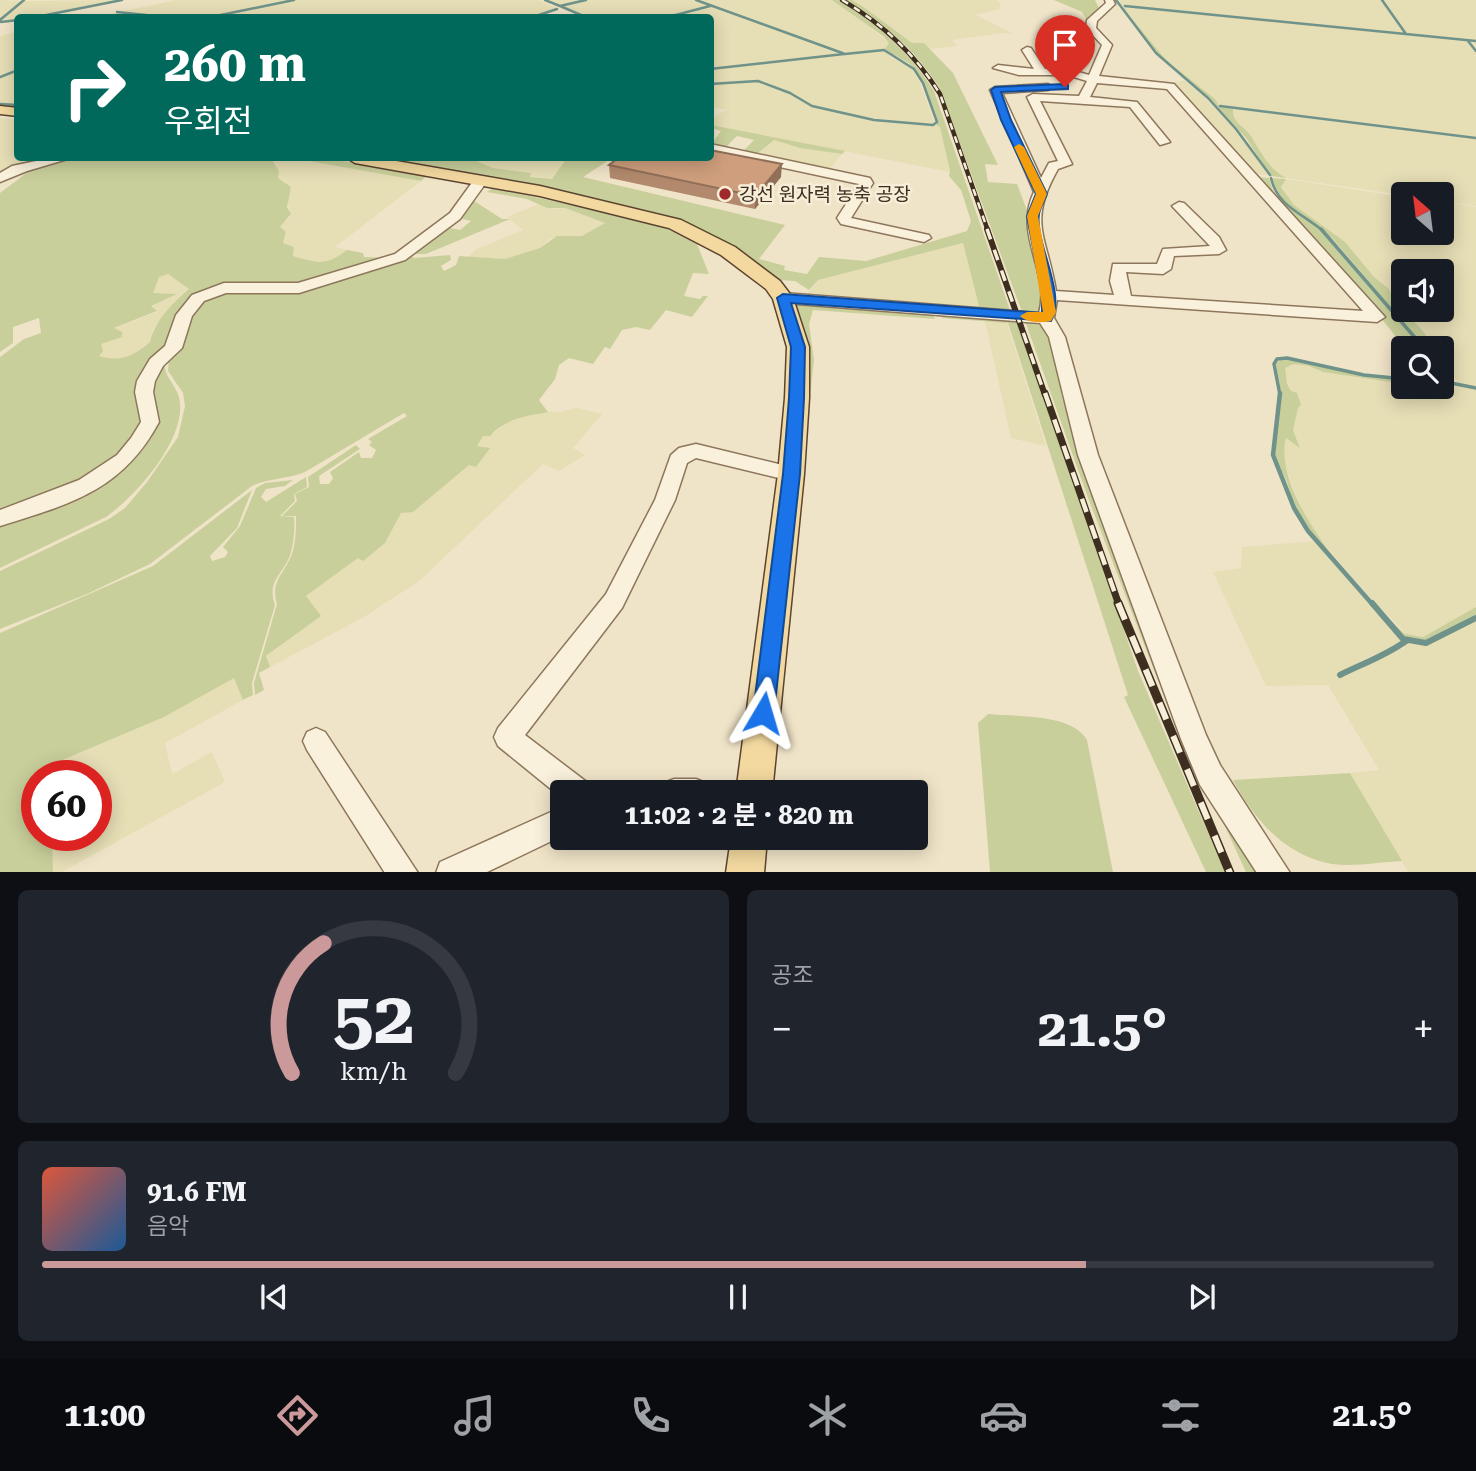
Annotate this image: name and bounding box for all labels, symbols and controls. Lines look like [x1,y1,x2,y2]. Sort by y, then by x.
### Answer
pin [1035,15,1095,87]
icon: arrive [1046,26,1084,64]
text: 260 m [164,36,306,93]
icon: right [49,42,140,133]
text: 우회전 [164,102,252,140]
north arrow [1391,182,1454,245]
map controls [1391,182,1454,399]
place label: 강선 원자력 농축 공장 [739,183,911,206]
marker: 강선 원자력 농축 공장 [717,186,733,202]
button: sound [1391,259,1454,322]
button: search [1391,336,1454,399]
position arrow [726,676,800,750]
speed limit sign: 60 [21,760,112,851]
text: 11:02 · 2 분 · 820 m [624,800,854,830]
text: 공조 [771,962,813,989]
text: 52 [333,976,414,1061]
text: 21.5° [1038,998,1167,1059]
text: − [771,1007,792,1051]
text: + [1413,1007,1434,1051]
text: km/h [340,1056,407,1085]
text: 91.6 FM [147,1177,247,1207]
text: 음악 [147,1213,189,1240]
icon: previous [255,1278,293,1316]
icon: pause [719,1278,757,1316]
icon: next [1183,1278,1221,1316]
icon: directions [273,1391,322,1440]
icon: music [450,1391,499,1440]
icon: phone [626,1391,675,1440]
icon: climate [803,1391,852,1440]
icon: car [979,1391,1028,1440]
icon: filters [1156,1391,1205,1440]
text: 11:00 [64,1396,145,1434]
text: 21.5° [1332,1396,1412,1434]

